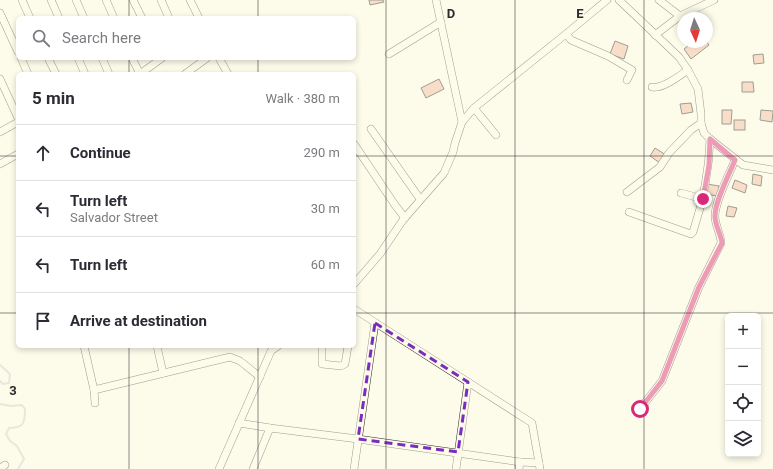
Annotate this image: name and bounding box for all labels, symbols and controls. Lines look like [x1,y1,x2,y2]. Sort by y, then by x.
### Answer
text: D [447,6,455,21]
text: E [576,6,584,21]
north arrow [677,12,713,48]
search box [16,16,356,60]
icon: search [30,27,52,49]
text: Search here [62,29,141,47]
text: 5 min [32,88,75,108]
text: Walk · 380 m [265,91,340,106]
icon: ahead [32,142,54,164]
text: Continue [70,144,131,162]
text: 290 m [303,145,340,160]
route end [694,190,712,208]
text: Turn left [70,192,127,210]
icon: left [32,198,54,220]
text: 30 m [311,201,340,216]
text: Salvador Street [70,210,158,225]
icon: left [32,254,54,276]
text: Turn left [70,256,127,274]
text: 60 m [311,257,340,272]
icon: arrive [32,310,54,332]
text: Arrive at destination [70,312,207,330]
map controls [725,313,761,457]
button: + [725,313,761,349]
button: − [725,349,761,385]
text: 3 [9,383,17,398]
button: locate [725,385,761,421]
route start [631,400,649,418]
button: layers [725,421,761,457]

